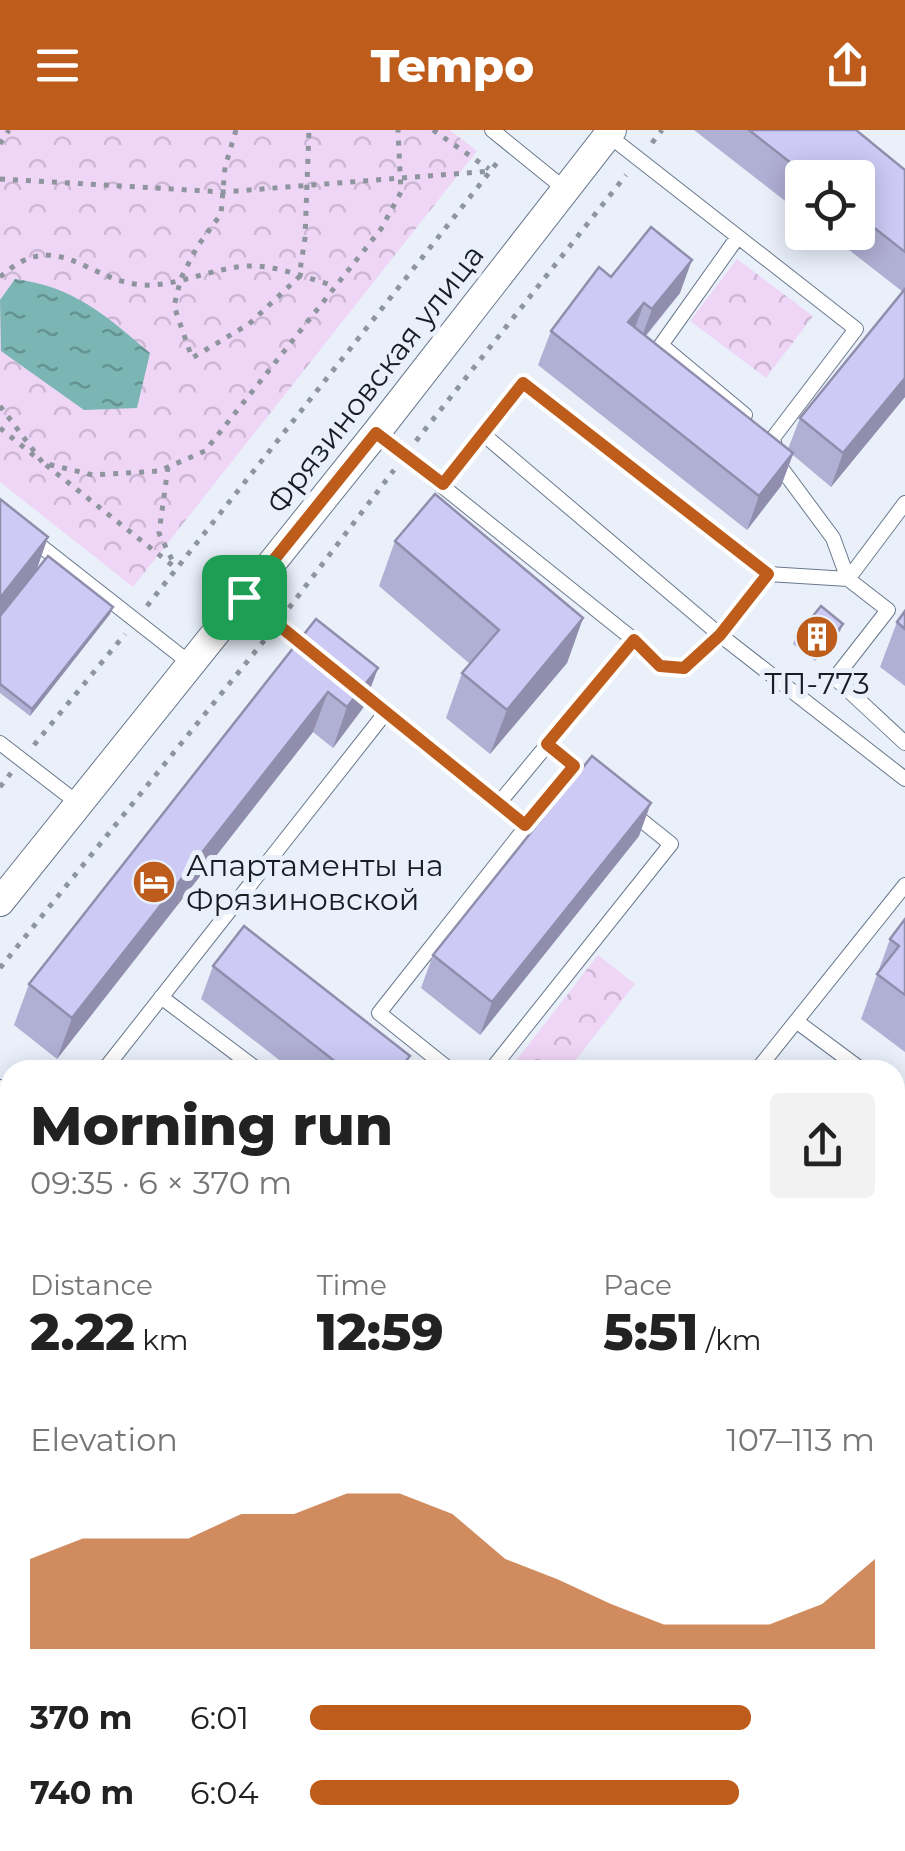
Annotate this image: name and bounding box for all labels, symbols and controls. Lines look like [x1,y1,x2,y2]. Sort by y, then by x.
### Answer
icon: menu [30,38,85,93]
text: Tempo [371,38,534,93]
icon: share [820,38,875,93]
map controls [785,160,875,250]
button: locate [785,160,875,250]
street label: Фрязиновская улица [258,237,492,521]
pin [202,555,287,640]
icon: arrive [217,570,272,625]
building icon: ТП-773 [794,614,840,660]
place label: ТП-773 [764,665,870,702]
place label: Апартаменты на Фрязиновской [186,847,444,918]
hotel icon: Апартаменты на Фрязиновской [131,859,177,905]
text: Morning run [30,1092,393,1159]
button: share [770,1093,875,1198]
text: 09:35 · 6 × 370 m [30,1163,292,1202]
text: Distance [30,1268,153,1302]
text: Time [317,1268,387,1302]
text: Pace [603,1268,672,1302]
text: 2.22 [30,1302,135,1363]
text: 12:59 [317,1302,444,1363]
text: 5:51 [603,1302,698,1363]
text: km [135,1323,189,1357]
text: /km [698,1323,762,1357]
text: Elevation [30,1420,178,1459]
text: 107–113 m [726,1420,875,1459]
text: 370 m [30,1698,132,1737]
text: 6:01 [190,1698,249,1737]
text: 740 m [30,1773,134,1812]
text: 6:04 [190,1773,259,1812]

